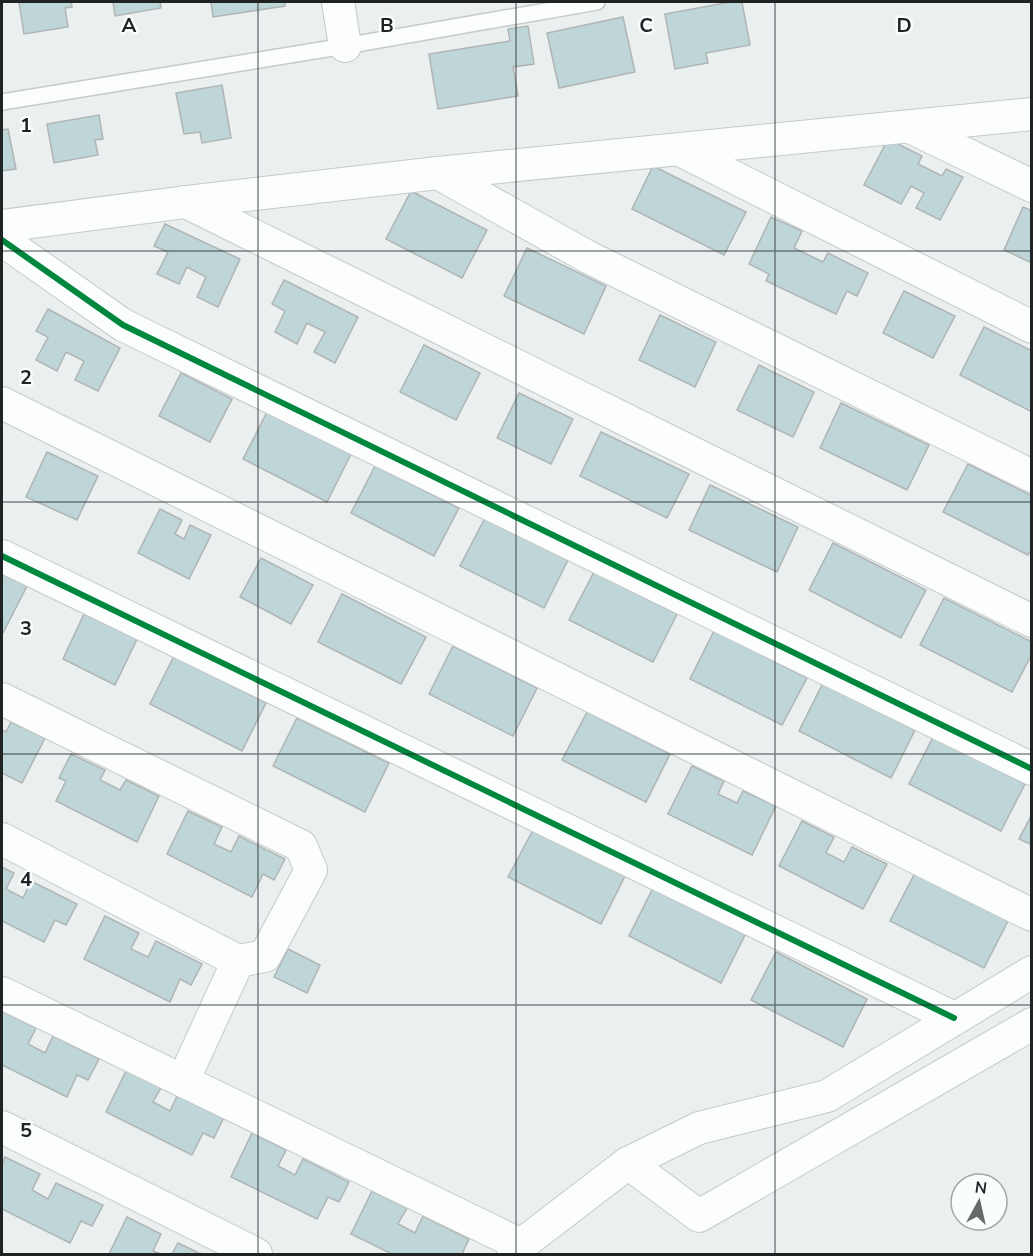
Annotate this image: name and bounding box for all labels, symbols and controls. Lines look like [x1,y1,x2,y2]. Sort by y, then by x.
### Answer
text: A [122,12,137,39]
text: B [380,12,394,39]
text: C [639,12,653,39]
text: D [896,12,912,39]
text: 1 [20,112,32,139]
text: 2 [20,364,32,391]
text: 3 [20,615,32,642]
text: 4 [20,866,32,893]
text: 5 [20,1117,32,1144]
north arrow [949,1172,1009,1232]
text: N [973,1176,988,1200]

